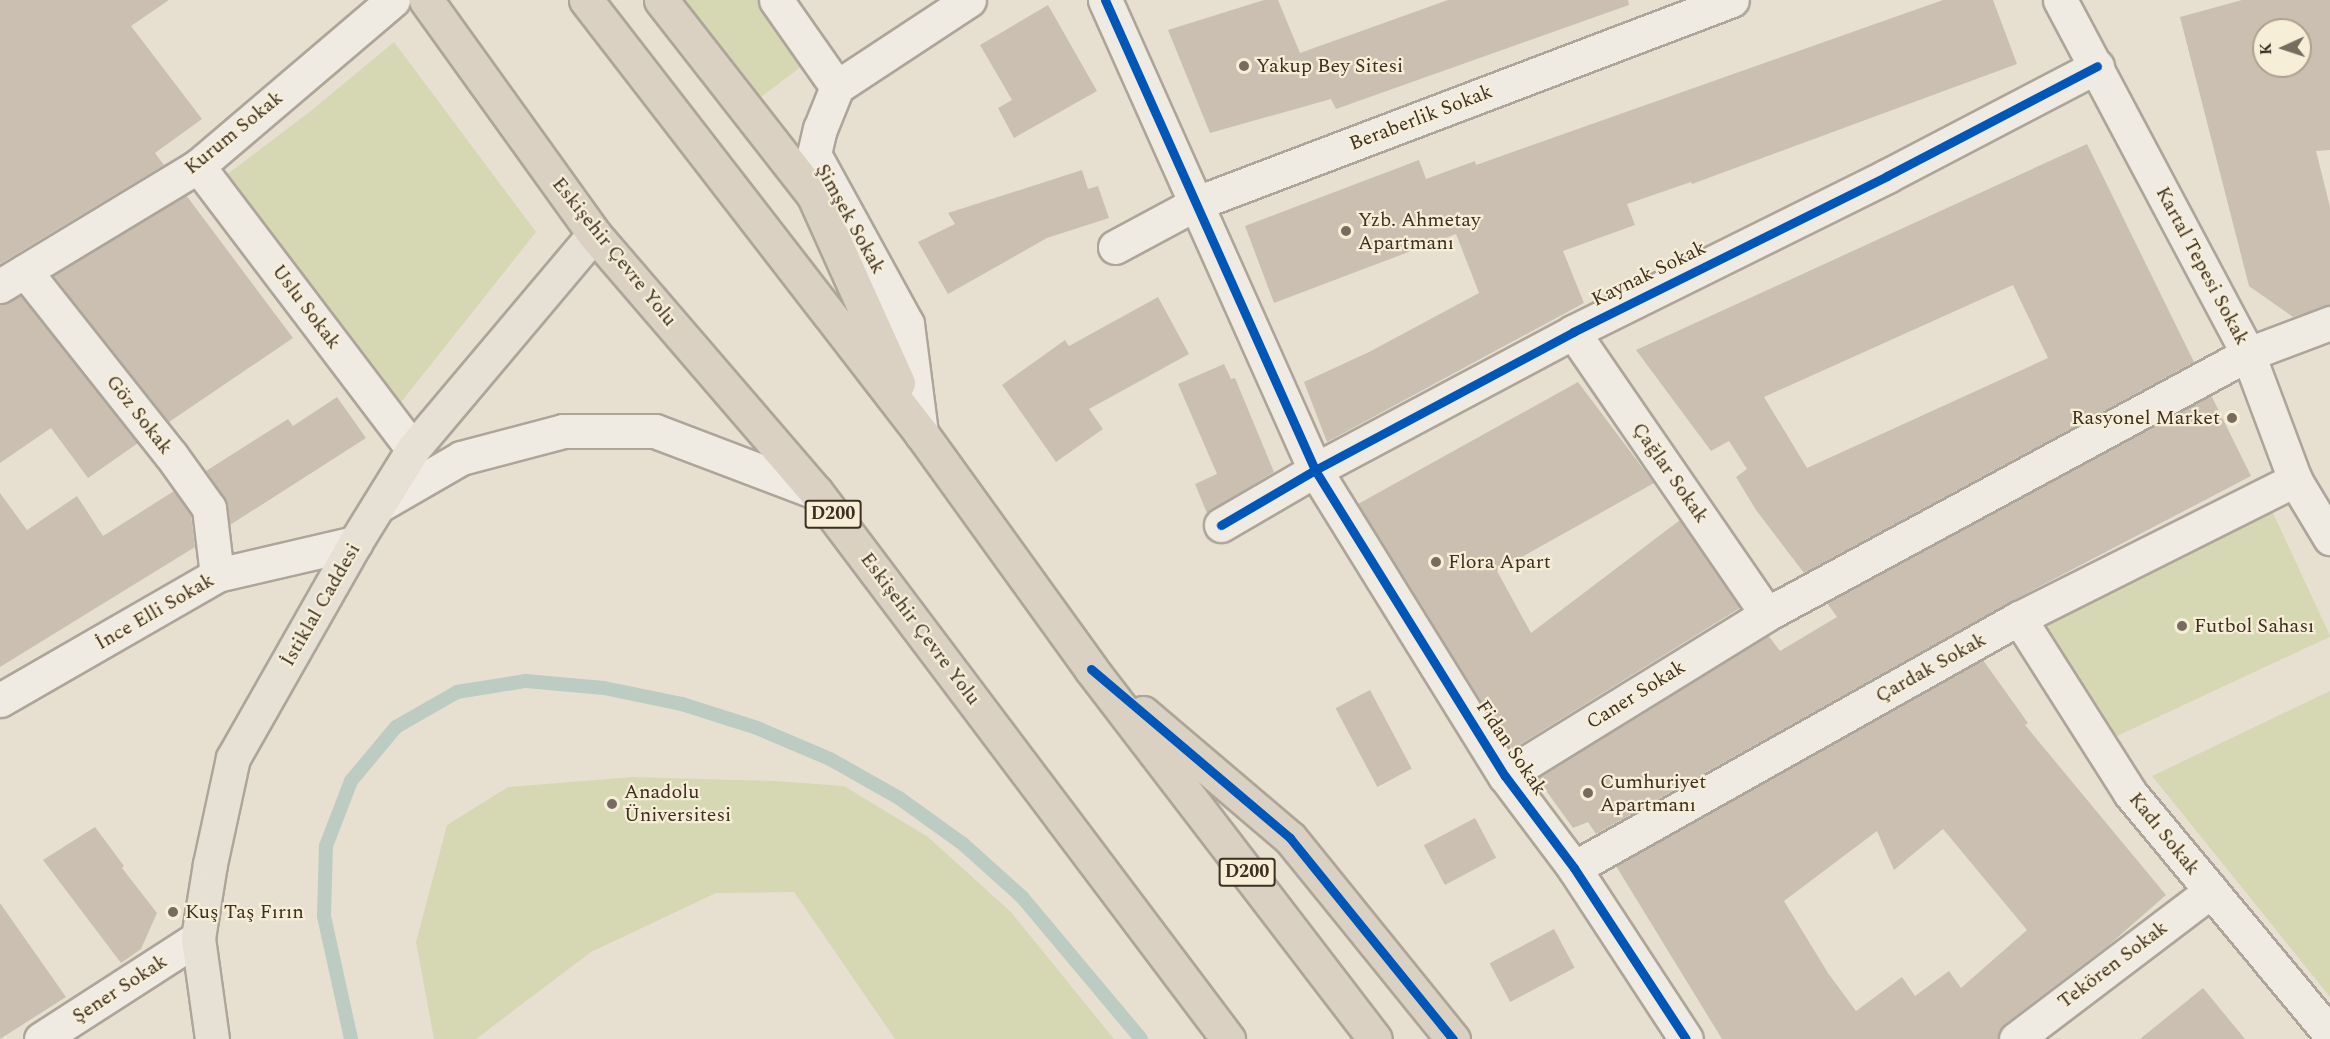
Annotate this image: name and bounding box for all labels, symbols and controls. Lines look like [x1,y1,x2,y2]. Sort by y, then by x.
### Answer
north arrow [2252,18,2312,78]
text: K [2254,42,2278,56]
place label: Yakup Bey Sitesi [1256,54,1403,78]
marker: Yakup Bey Sitesi [1237,59,1251,73]
street label: Beraberlik Sokak [1346,80,1496,156]
street label: Kurum Sokak [180,86,288,180]
street label: Şimşek Sokak [810,160,890,278]
street label: Eskişehir Çevre Yolu [546,173,682,331]
street label: Kartal Tepesi Sokak [2150,183,2254,349]
place label: Yzb. Ahmetay Apartmanı [1358,208,1481,255]
marker: Yzb. Ahmetay Apartmanı [1339,224,1353,238]
street label: Kaynak Sokak [1588,236,1710,312]
street label: Uslu Sokak [266,260,346,354]
street label: Göz Sokak [101,371,177,459]
place label: Rasyonel Market [2071,406,2220,430]
marker: Rasyonel Market [2225,411,2239,425]
street label: Çağlar Sokak [1627,418,1713,528]
road number: D200 [804,499,862,529]
street label: İstiklal Caddesi [276,539,366,671]
street label: Eskişehir Çevre Yolu [855,548,985,710]
place label: Flora Apart [1448,550,1551,574]
marker: Flora Apart [1429,555,1443,569]
street label: İnce Elli Sokak [91,568,219,656]
place label: Futbol Sahası [2194,614,2314,638]
marker: Futbol Sahası [2175,619,2189,633]
street label: Çardak Sokak [1871,628,1991,708]
street label: Caner Sokak [1582,655,1690,735]
street label: Fidan Sokak [1470,696,1552,800]
place label: Cumhuriyet Apartmanı [1600,770,1706,817]
place label: Anadolu Üniversitesi [624,780,731,827]
marker: Cumhuriyet Apartmanı [1581,786,1595,800]
street label: Kadı Sokak [2123,788,2205,880]
marker: Anadolu Üniversitesi [605,797,619,811]
road number: D200 [1218,857,1276,887]
place label: Kuş Taş Fırın [185,900,304,924]
marker: Kuş Taş Fırın [166,905,180,919]
street label: Tekören Sokak [2053,916,2173,1014]
street label: Şener Sokak [68,949,172,1029]

